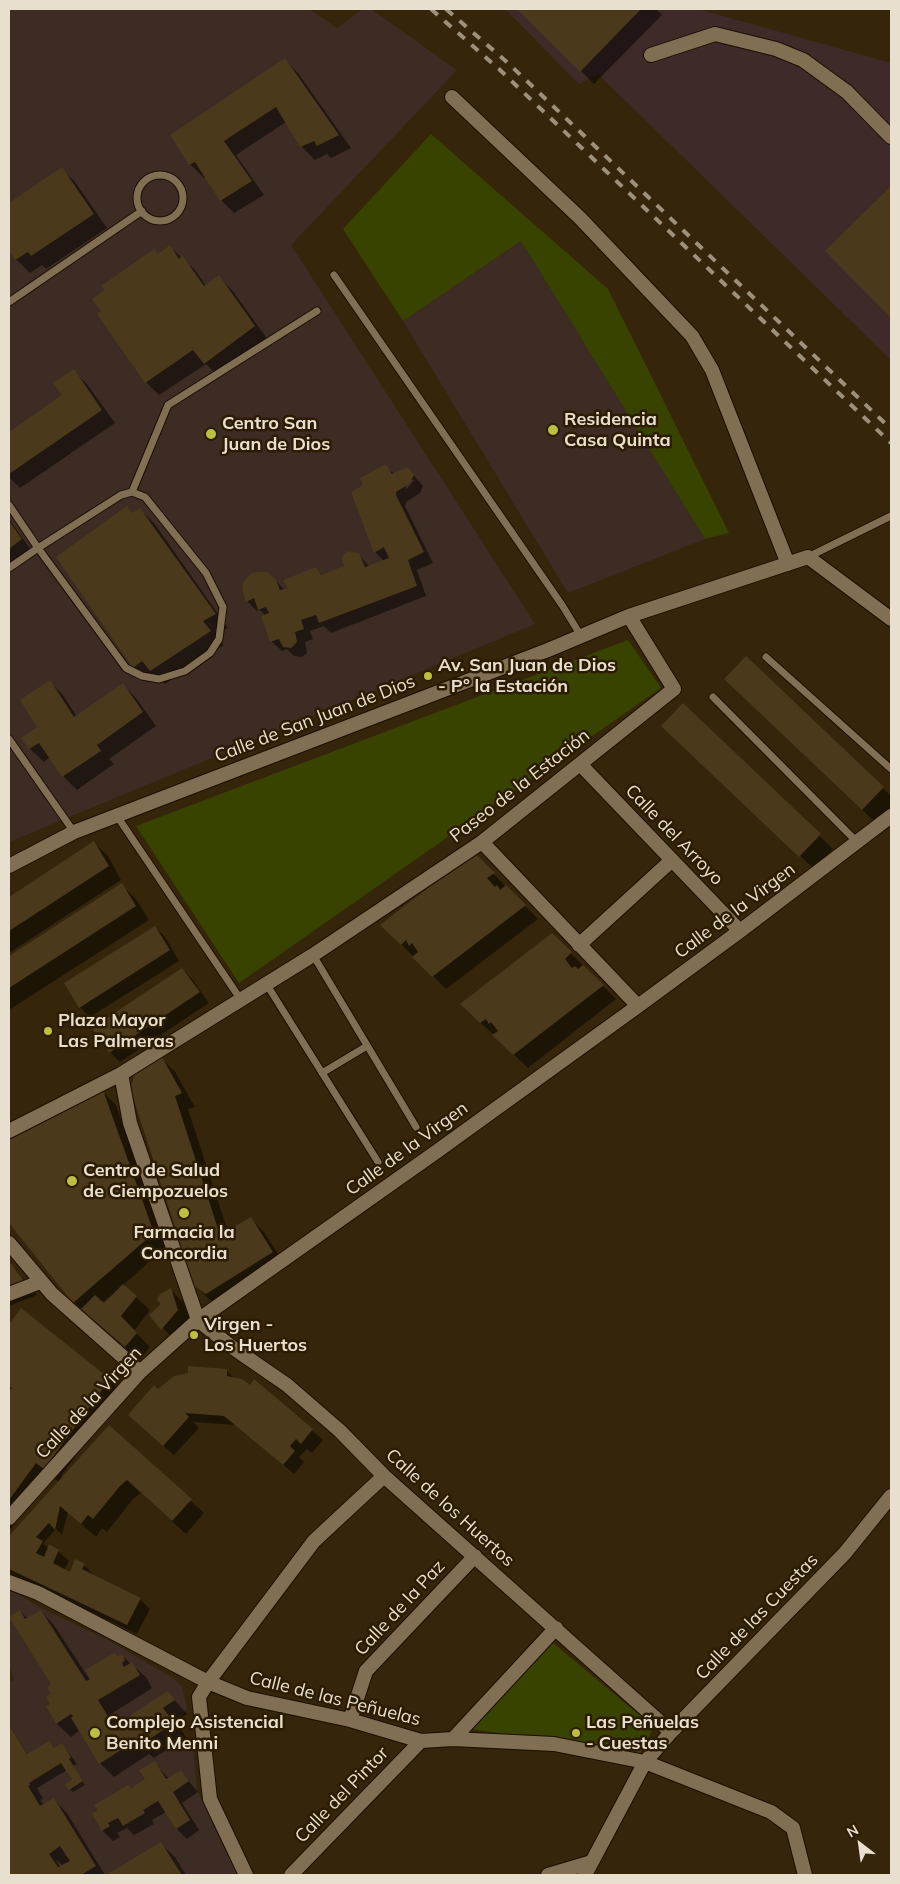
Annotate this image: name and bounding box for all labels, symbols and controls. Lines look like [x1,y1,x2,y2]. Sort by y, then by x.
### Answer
place label: Residencia Casa Quinta [564,409,671,452]
place label: Centro San Juan de Dios [222,413,330,456]
marker: Residencia Casa Quinta [546,423,560,437]
marker: Centro San Juan de Dios [204,427,218,441]
place label: Av. San Juan de Dios - Pº la Estación [438,655,616,698]
marker: Av. San Juan de Dios - Pº la Estación [422,670,434,682]
street label: Calle de San Juan de Dios [212,671,418,767]
street label: Paseo de la Estación [446,725,594,847]
street label: Calle del Arroyo [621,780,727,890]
street label: Calle de la Virgen [670,859,800,963]
place label: Plaza Mayor Las Palmeras [58,1010,174,1052]
marker: Plaza Mayor Las Palmeras [42,1025,54,1037]
street label: Calle de la Virgen [342,1098,472,1200]
place label: Centro de Salud de Ciempozuelos [83,1160,228,1202]
marker: Centro de Salud de Ciempozuelos [65,1174,79,1188]
marker: Farmacia la Concordia [177,1206,191,1220]
place label: Farmacia la Concordia [133,1222,235,1264]
place label: Virgen - Los Huertos [204,1314,307,1356]
marker: Virgen - Los Huertos [188,1329,200,1341]
street label: Calle de la Virgen [32,1342,146,1464]
street label: Calle de los Huertos [381,1445,519,1571]
street label: Calle de las Cuestas [691,1549,823,1685]
street label: Calle de la Paz [350,1556,450,1660]
street label: Calle de las Peñuelas [247,1667,423,1731]
place label: Complejo Asistencial Benito Menni [106,1712,284,1755]
place label: Las Peñuelas - Cuestas [586,1712,699,1755]
marker: Complejo Asistencial Benito Menni [88,1726,102,1740]
marker: Las Peñuelas - Cuestas [570,1727,582,1739]
street label: Calle del Pintor [291,1743,393,1847]
north arrow [835,1819,885,1869]
text: N [843,1821,862,1841]

